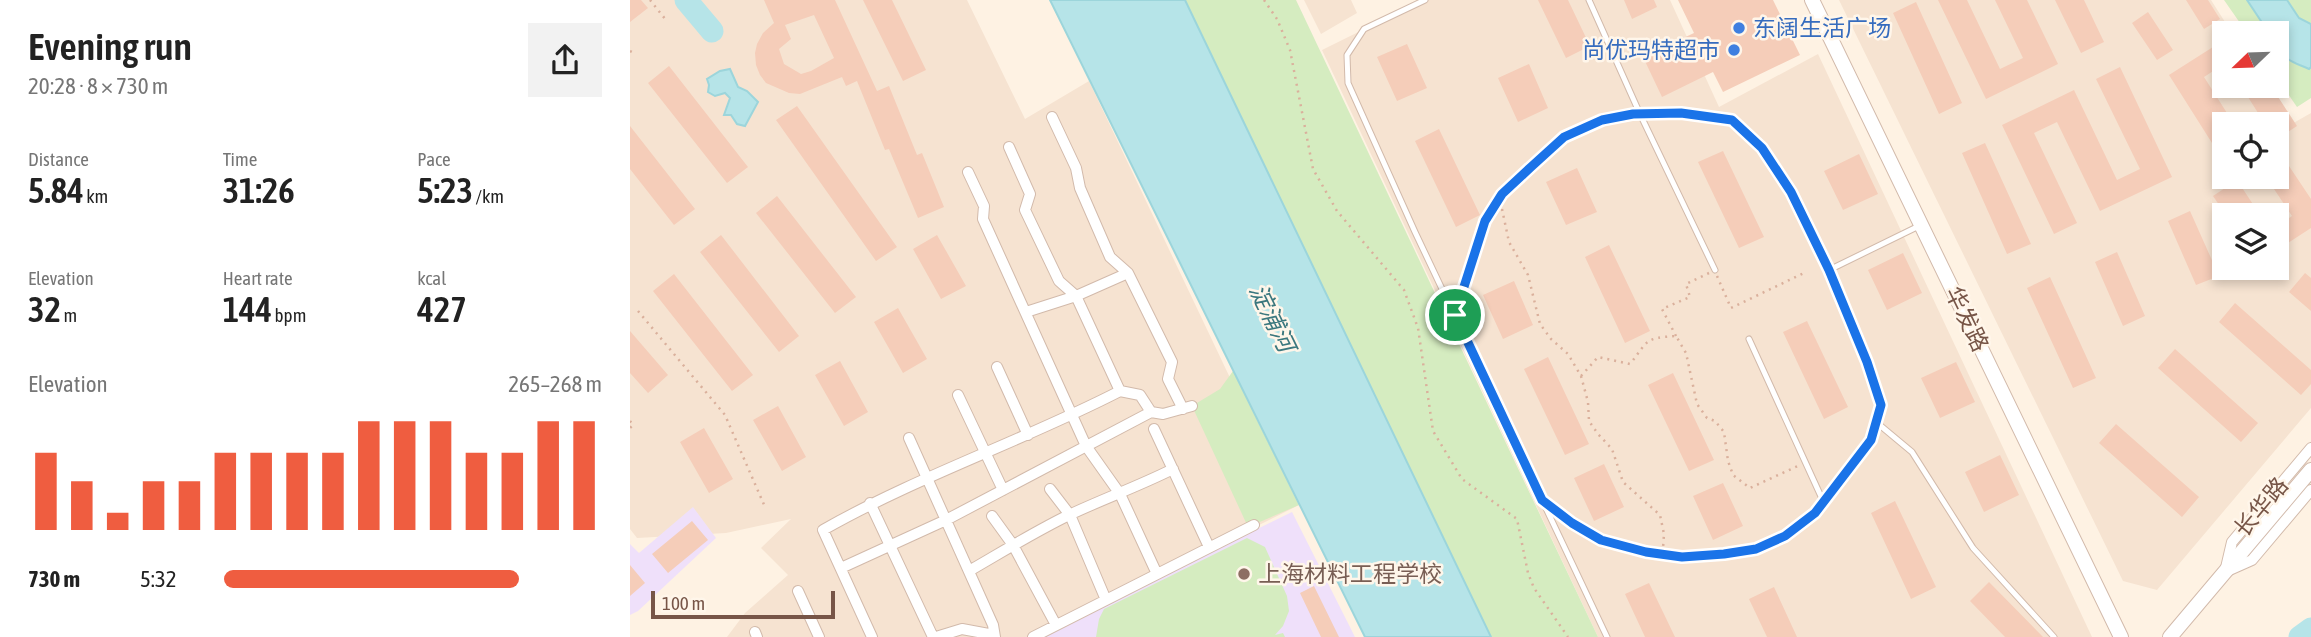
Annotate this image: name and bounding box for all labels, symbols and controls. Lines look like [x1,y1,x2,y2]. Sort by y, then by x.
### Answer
place label: 东阔生活广场 [1753,15,1891,41]
marker: 东阔生活广场 [1731,20,1747,36]
north arrow [2212,21,2289,98]
map controls [2212,21,2289,280]
button: share [528,23,602,97]
text: Evening run [28,25,192,68]
place label: 尚优玛特超市 [1582,37,1720,63]
marker: 尚优玛特超市 [1726,42,1742,58]
text: 20:28 · 8 × 730 m [28,73,168,99]
button: locate [2212,112,2289,189]
text: Distance [28,148,89,170]
text: Time [223,148,257,170]
text: Pace [417,148,451,170]
text: 5.84 [28,170,84,210]
text: 31:26 [223,170,295,210]
text: 5:23 [417,170,473,210]
text: km [84,185,108,207]
text: /km [473,185,504,207]
button: layers [2212,203,2289,280]
text: Elevation [28,267,94,289]
text: Heart rate [223,267,293,289]
text: kcal [417,267,446,289]
water label: 淀浦河 [1245,280,1302,360]
street label: 华发路 [1940,282,1994,356]
pin [1425,285,1485,345]
text: 32 [28,289,61,329]
text: 144 [223,289,272,329]
text: 427 [417,289,467,329]
icon: arrive [1436,296,1474,334]
text: m [61,304,77,326]
text: bpm [272,304,306,326]
text: Elevation [28,371,108,397]
text: 265–268 m [508,371,602,397]
street label: 长华路 [2229,472,2293,542]
place label: 上海材料工程学校 [1258,561,1442,587]
text: 730 m [28,566,80,592]
text: 5:32 [140,566,177,592]
marker: 上海材料工程学校 [1236,566,1252,582]
scale bar [651,588,835,620]
text: 100 m [662,592,705,614]

